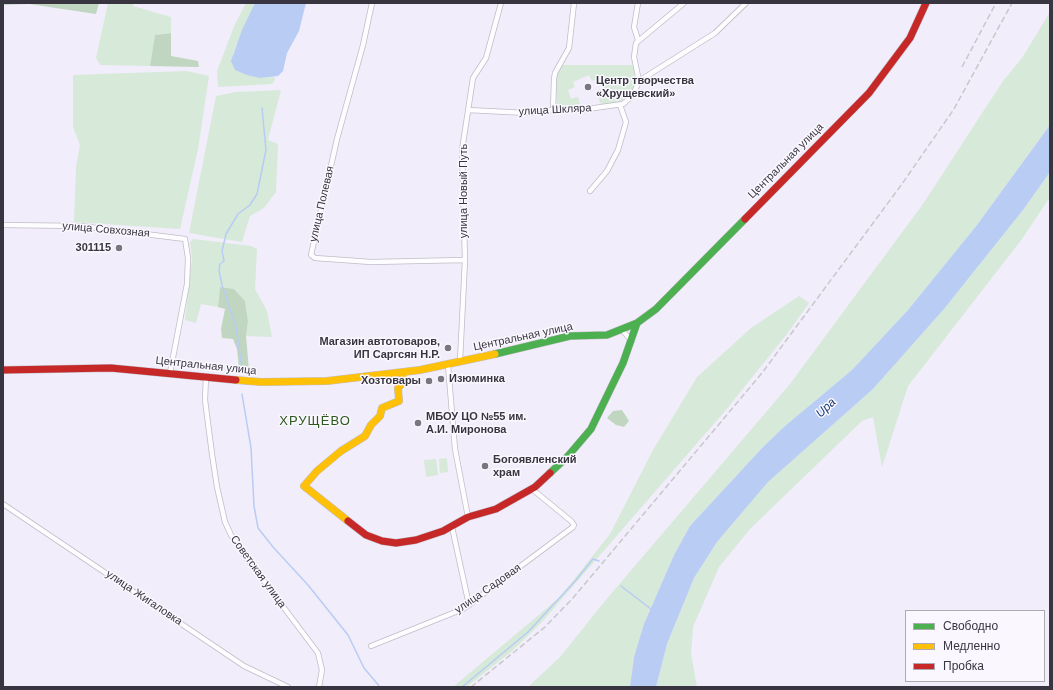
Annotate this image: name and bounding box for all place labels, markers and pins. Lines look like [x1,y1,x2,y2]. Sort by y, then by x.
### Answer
place label: Центр творчества «Хрущевский» [596,74,694,100]
marker: Центр творчества «Хрущевский» [583,82,593,92]
place label: 301115 [76,241,111,255]
marker: 301115 [114,243,124,253]
place label: Магазин автотоваров, ИП Саргсян Н.Р. [319,335,440,361]
marker: Магазин автотоваров, ИП Саргсян Н.Р. [443,343,453,353]
place label: Изюминка [449,372,505,386]
place label: Хозтовары [361,374,421,388]
marker: Изюминка [436,374,446,384]
marker: Хозтовары [424,376,434,386]
place label: МБОУ ЦО №55 им. А.И. Миронова [426,410,526,436]
marker: МБОУ ЦО №55 им. А.И. Миронова [413,418,423,428]
place label: Богоявленский храм [493,453,576,479]
marker: Богоявленский храм [480,461,490,471]

